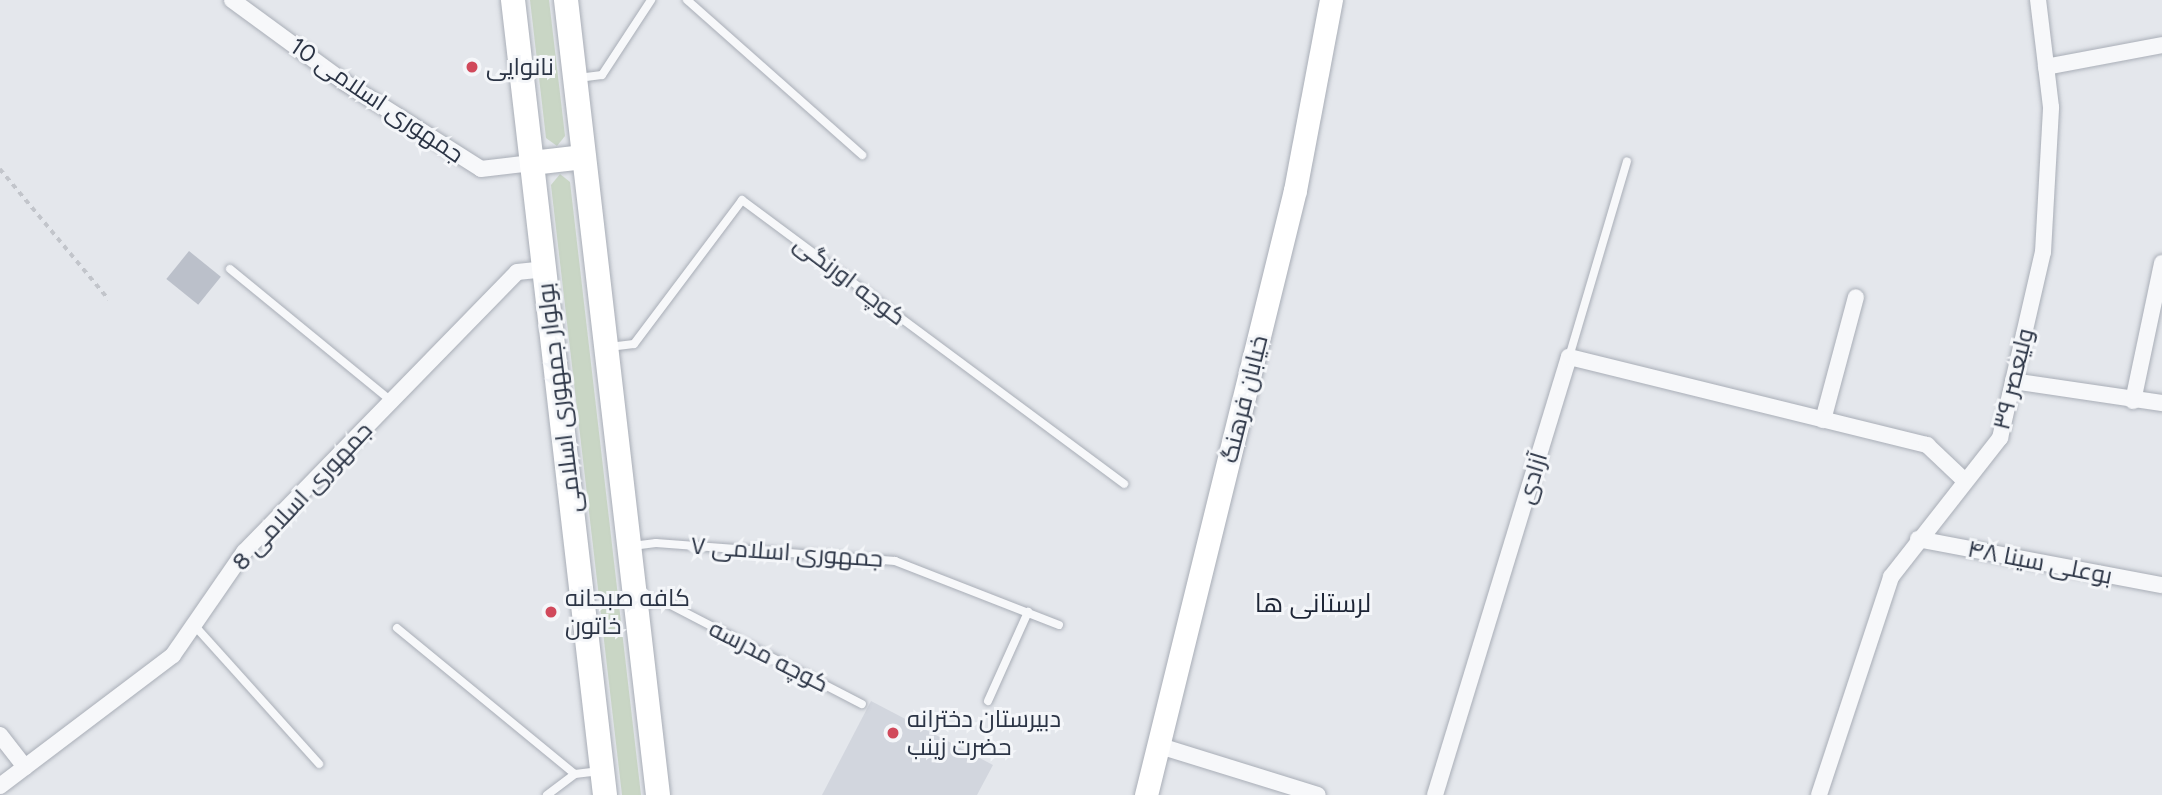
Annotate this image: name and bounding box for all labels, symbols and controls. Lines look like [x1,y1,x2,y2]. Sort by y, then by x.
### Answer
street label: جمهوری اسلامی 10 [285,31,469,169]
place label: نانوایی [486,53,554,81]
marker: نانوایی [464,59,480,75]
street label: کوچه اورنگی [788,229,912,331]
street label: بولوار جمهوری اسلامی [531,281,587,515]
street label: ولیعصر ۳۹ [1987,325,2039,433]
street label: خیابان فرهنگ [1214,332,1274,466]
street label: جمهوری اسلامی 8 [226,416,378,576]
street label: آزادی [1511,449,1553,507]
street label: جمهوری اسلامی ۷ [690,531,884,573]
street label: بوعلی سینا ۴۸ [1965,534,2115,590]
place label: کافه صبحانه خاتون [565,584,690,640]
district label: لرستانی ها [1255,588,1371,620]
marker: کافه صبحانه خاتون [543,604,559,620]
street label: کوچه مدرسه [704,614,834,698]
place label: دبیرستان دخترانه حضرت زینب [907,705,1061,761]
marker: دبیرستان دخترانه حضرت زینب [885,725,901,741]

